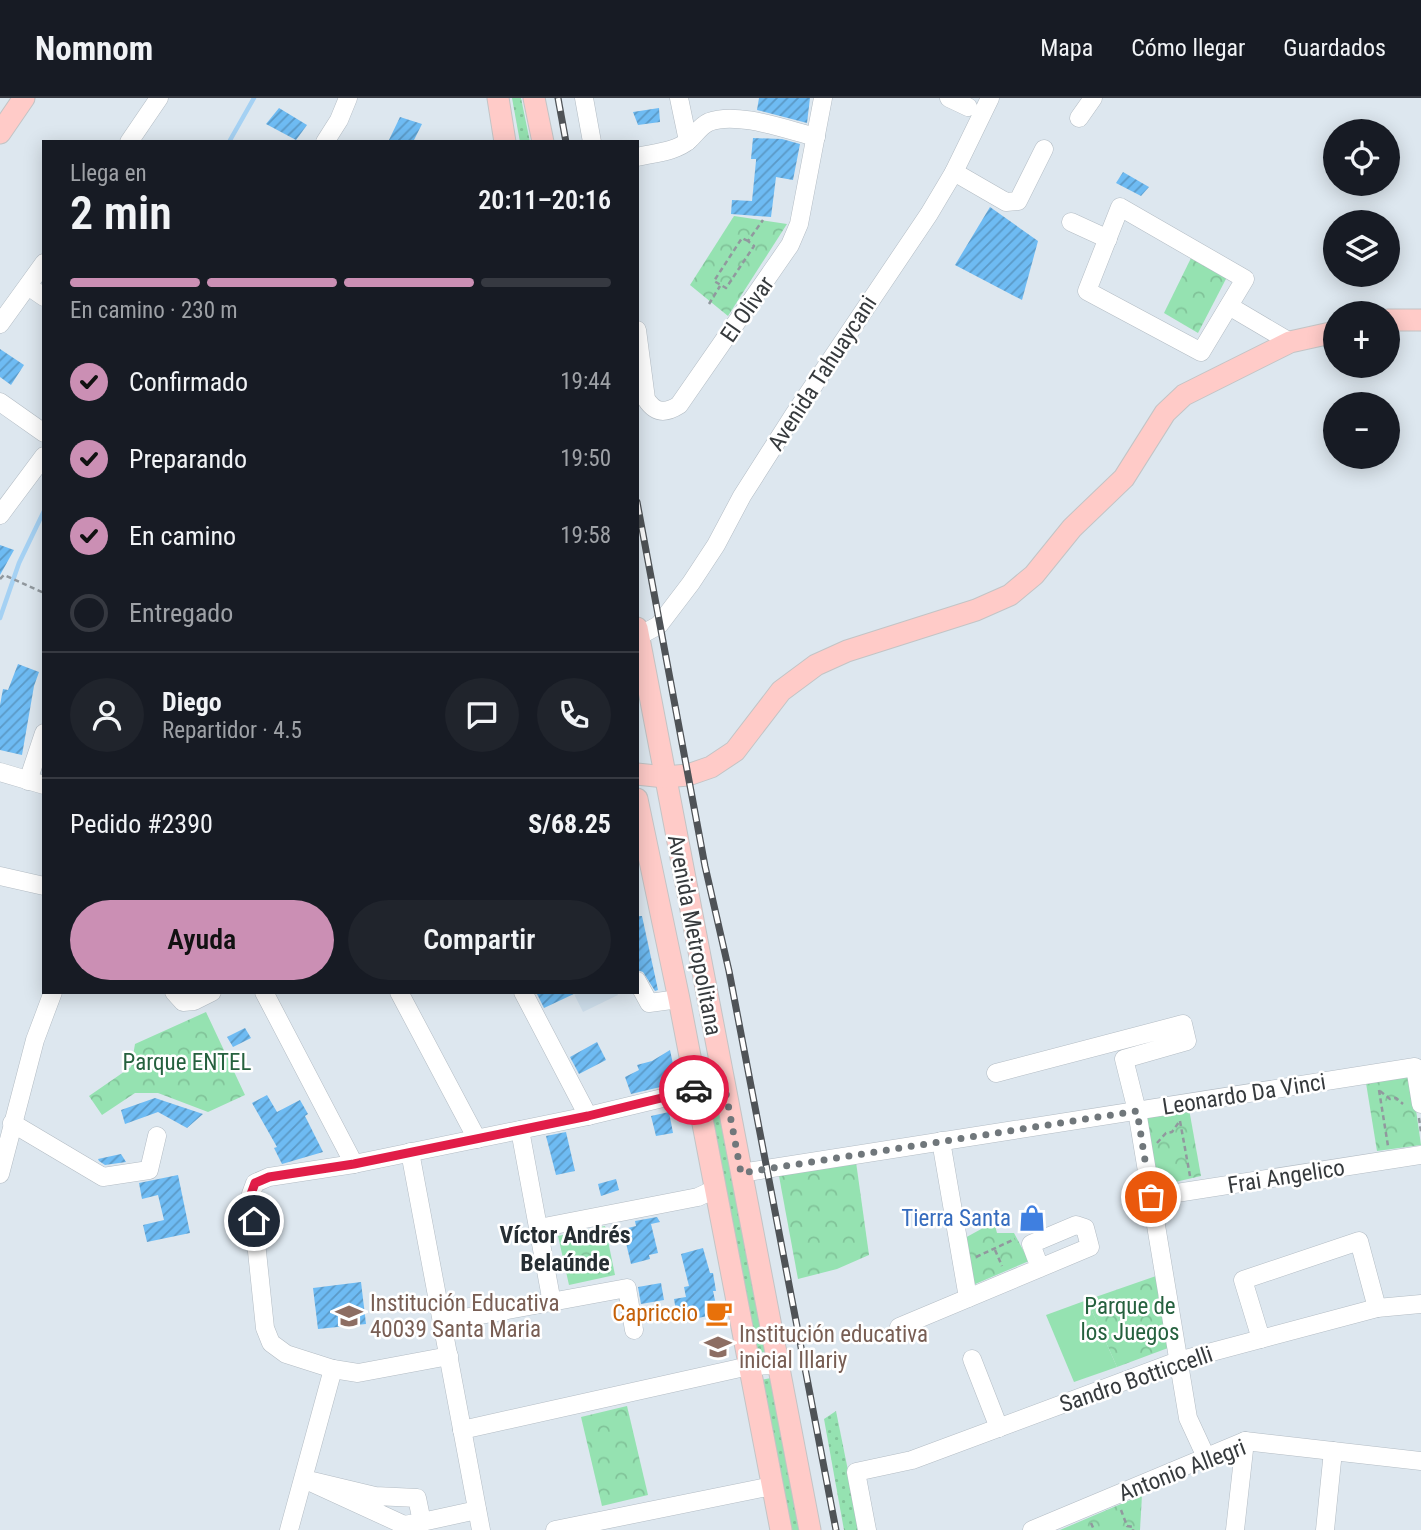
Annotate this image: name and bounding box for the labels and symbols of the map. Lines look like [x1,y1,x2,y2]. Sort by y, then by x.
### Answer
street label: El Olivar [715,271,780,347]
street label: Avenida Tahuaycani [762,291,883,456]
street label: Avenida Metropolitana [662,832,727,1038]
park label: Parque ENTEL [123,1049,251,1076]
courier [659,1055,729,1125]
street label: Leonardo Da Vinci [1160,1068,1328,1121]
street label: Frai Angelico [1226,1154,1347,1199]
pin [1121,1167,1181,1227]
pin [224,1191,284,1251]
shop icon: Tierra Santa [1017,1203,1047,1233]
place label: Tierra Santa [901,1205,1011,1232]
district label: Víctor Andrés Belaúnde [499,1221,631,1277]
place label: Institución Educativa 40039 Santa Maria [370,1290,559,1343]
park label: Parque de los Juegos [1081,1293,1180,1346]
cafe icon: Capriccio [704,1298,734,1328]
place label: Capriccio [612,1300,698,1327]
school or university icon: Institución Educativa 40039 Santa Maria [334,1301,364,1331]
place label: Institución educativa inicial Illariy [739,1321,928,1374]
school or university icon: Institución educativa inicial Illariy [703,1332,733,1362]
street label: Sandro Botticcelli [1056,1341,1216,1418]
street label: Antonio Allegri [1115,1434,1250,1507]

